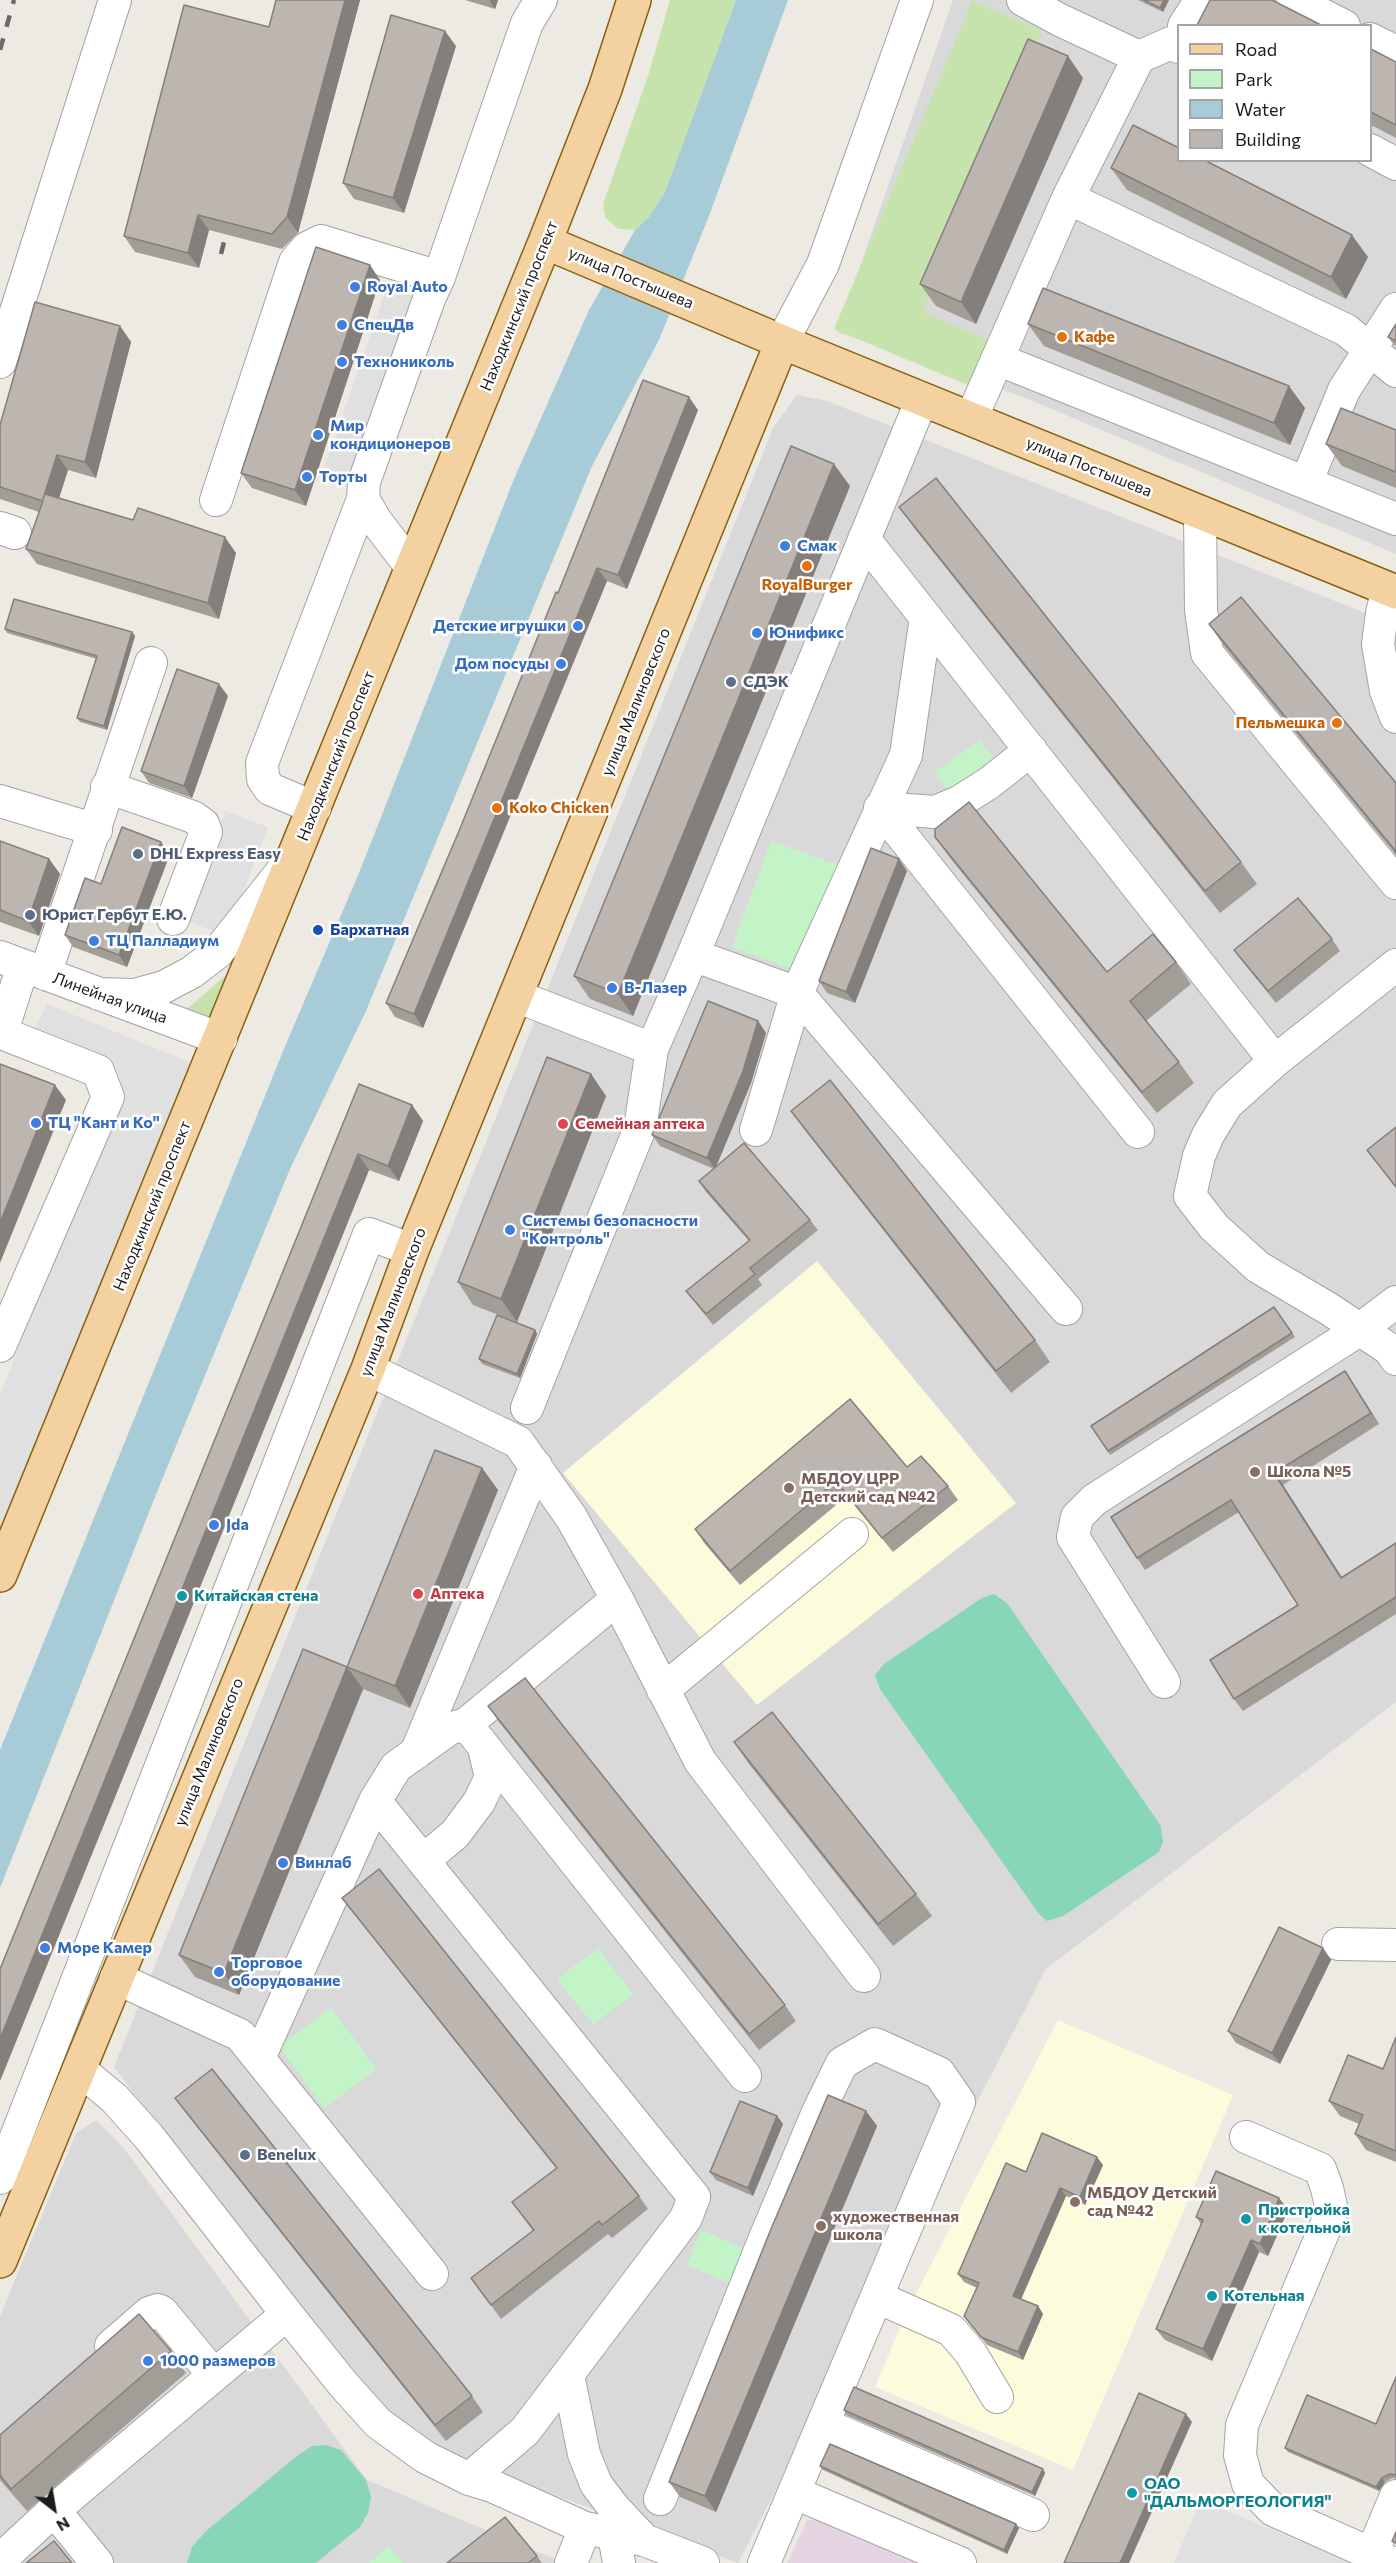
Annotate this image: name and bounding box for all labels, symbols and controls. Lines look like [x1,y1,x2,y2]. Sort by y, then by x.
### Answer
legend [1177,24,1372,162]
text: Road [1235,38,1277,60]
text: Park [1235,68,1273,90]
text: Water [1235,98,1286,120]
text: Building [1235,128,1301,150]
street label: Находкинский проспект [476,218,562,394]
street label: улица Постышева [566,243,696,313]
place label: Royal Auto [367,277,448,297]
marker: Royal Auto [348,280,362,294]
place label: СпецДв [354,315,414,335]
marker: СпецДв [335,318,349,332]
place label: Кафе [1074,327,1115,347]
marker: Кафе [1055,330,1069,344]
place label: Технониколь [354,352,454,372]
marker: Технониколь [335,355,349,369]
place label: Мир кондиционеров [330,416,451,454]
marker: Мир кондиционеров [311,428,325,442]
street label: улица Постышева [1023,433,1155,501]
place label: Торты [319,467,367,487]
marker: Торты [300,470,314,484]
place label: Смак [797,536,837,556]
marker: Смак [778,539,792,553]
marker: RoyalBurger [800,559,814,573]
place label: RoyalBurger [761,575,853,595]
place label: Детские игрушки [433,616,566,636]
marker: Детские игрушки [571,619,585,633]
place label: Юнификс [769,623,844,643]
street label: улица Малиновского [598,625,674,779]
marker: Юнификс [750,626,764,640]
place label: Дом посуды [455,654,549,674]
marker: Дом посуды [554,657,568,671]
street label: Находкинский проспект [293,668,379,844]
place label: СДЭК [743,672,789,692]
marker: СДЭК [724,675,738,689]
place label: Пельмешка [1235,713,1325,733]
marker: Пельмешка [1330,716,1344,730]
place label: Koko Chicken [509,798,609,818]
marker: Koko Chicken [490,801,504,815]
place label: DHL Express Easy [150,844,281,864]
marker: DHL Express Easy [131,847,145,861]
place label: Юрист Гербут Е.Ю. [42,905,187,925]
marker: Юрист Гербут Е.Ю. [23,908,37,922]
place label: Бархатная [330,920,409,940]
marker: Бархатная [311,923,325,937]
place label: ТЦ Палладиум [106,931,219,951]
marker: ТЦ Палладиум [87,934,101,948]
street label: Линейная улица [50,968,170,1028]
place label: В-Лазер [624,978,687,998]
marker: В-Лазер [605,981,619,995]
place label: ТЦ "Кант и Ко" [48,1113,160,1133]
place label: Семейная аптека [575,1114,705,1134]
marker: ТЦ "Кант и Ко" [29,1116,43,1130]
marker: Семейная аптека [556,1117,570,1131]
street label: Находкинский проспект [109,1118,195,1294]
place label: Системы безопасности "Контроль" [522,1211,698,1249]
marker: Системы безопасности "Контроль" [503,1223,517,1237]
street label: улица Малиновского [356,1225,430,1379]
place label: Школа №5 [1267,1462,1351,1482]
marker: Школа №5 [1248,1465,1262,1479]
place label: МБДОУ ЦРР Детский сад №42 [801,1469,935,1507]
marker: МБДОУ ЦРР Детский сад №42 [782,1481,796,1495]
place label: Jda [226,1515,249,1535]
marker: Jda [207,1518,221,1532]
place label: Аптека [430,1584,484,1604]
place label: Китайская стена [194,1586,318,1606]
marker: Аптека [411,1587,425,1601]
marker: Китайская стена [175,1589,189,1603]
street label: улица Малиновского [171,1675,247,1829]
place label: Винлаб [295,1853,352,1873]
marker: Винлаб [276,1856,290,1870]
place label: Море Камер [57,1938,152,1958]
marker: Море Камер [38,1941,52,1955]
place label: Торговое оборудование [231,1953,341,1991]
marker: Торговое оборудование [212,1965,226,1979]
place label: Benelux [257,2145,316,2165]
marker: Benelux [238,2148,252,2162]
place label: МБДОУ Детский сад №42 [1087,2183,1217,2221]
marker: МБДОУ Детский сад №42 [1068,2195,1082,2209]
place label: Пристройка к котельной [1258,2200,1351,2238]
place label: художественная школа [833,2207,959,2245]
marker: Пристройка к котельной [1239,2212,1253,2226]
marker: художественная школа [814,2219,828,2233]
place label: Котельная [1224,2286,1305,2306]
marker: Котельная [1205,2289,1219,2303]
place label: 1000 размеров [160,2351,276,2371]
marker: 1000 размеров [141,2354,155,2368]
place label: ОАО "ДАЛЬМОРГЕОЛОГИЯ" [1144,2474,1332,2512]
north arrow [24,2479,84,2539]
marker: ОАО "ДАЛЬМОРГЕОЛОГИЯ" [1125,2486,1139,2500]
text: N [53,2514,74,2536]

